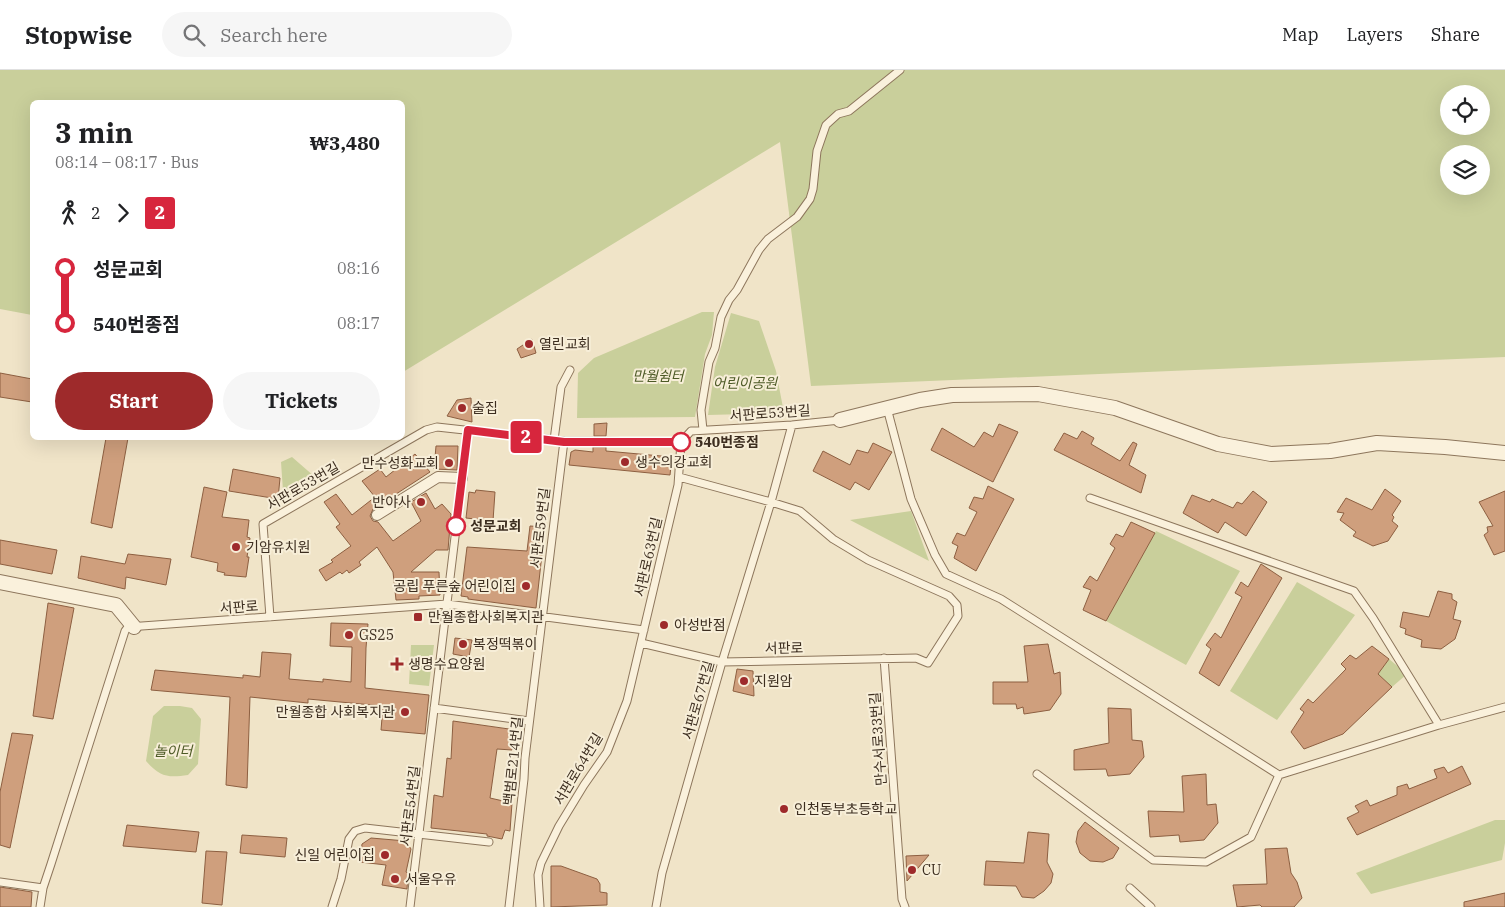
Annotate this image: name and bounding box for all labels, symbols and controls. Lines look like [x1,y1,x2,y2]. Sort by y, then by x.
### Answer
search box [162,12,512,57]
text: Stopwise [25,19,132,51]
icon: search [180,21,208,49]
text: Search here [220,23,327,47]
text: Map [1282,23,1319,46]
text: Layers [1347,23,1403,46]
text: Share [1431,23,1480,46]
map controls [1440,85,1490,195]
button: locate [1440,85,1490,135]
text: 3 min [55,114,133,151]
text: ₩3,480 [310,131,380,155]
button: layers [1440,145,1490,195]
text: 08:14 – 08:17 · Bus [55,152,199,172]
icon: walk [55,199,83,227]
icon: forward [109,199,137,227]
text: 2 [155,201,165,224]
text: 2 [91,203,101,223]
text: 성문교회 [93,257,163,281]
text: 08:16 [337,258,380,278]
text: 540번종점 [93,312,180,336]
text: 08:17 [337,313,380,333]
place label: 열린교회 [539,335,591,353]
marker: 열린교회 [523,338,535,350]
park label: 만월쉼터 [632,367,686,385]
button: Start [55,372,213,430]
button: Tickets [223,372,380,430]
park label: 어린이공원 [713,374,778,392]
place label: 술집 [472,399,498,417]
street label: 서판로53번길 [729,401,811,425]
marker: 술집 [456,402,468,414]
line badge: 2 [510,421,542,453]
text: 2 [521,425,531,448]
marker: 540번종점 [671,432,691,452]
place label: 540번종점 [695,433,759,451]
place label: 생수의강교회 [635,453,712,471]
place label: 만수성화교회 [362,454,439,472]
marker: 생수의강교회 [619,456,631,468]
marker: 만수성화교회 [443,457,455,469]
street label: 서판로53번길 [263,458,343,514]
street label: 서판로59번길 [526,487,554,569]
place label: 반야사 [372,493,411,511]
marker: 반야사 [415,496,427,508]
street label: 서판로63번길 [630,515,666,599]
marker: 성문교회 [446,516,466,536]
place label: 성문교회 [470,517,522,535]
place label: 기암유치원 [246,538,310,556]
marker: 기암유치원 [230,541,242,553]
place label: 공립 푸른숲 어린이집 [394,577,516,595]
marker: 공립 푸른숲 어린이집 [520,580,532,592]
street label: 서판로 [219,597,259,617]
place label: 만월종합사회복지관 [428,608,544,626]
marker: 만월종합사회복지관 [412,611,424,623]
place label: 아성반점 [674,616,726,634]
marker: 아성반점 [658,619,670,631]
place label: GS25 [359,626,394,644]
marker: GS25 [343,629,355,641]
place label: 복정떡볶이 [473,635,537,653]
marker: 복정떡볶이 [457,638,469,650]
street label: 서판로 [765,639,804,657]
place label: 생명수요양원 [408,655,485,673]
marker: 생명수요양원 [390,657,404,671]
street label: 서판로67번길 [678,658,718,742]
place label: 지원암 [754,672,793,690]
marker: 지원암 [738,675,750,687]
street label: 만수서로33번길 [866,691,890,787]
place label: 만월종합 사회복지관 [276,703,395,721]
marker: 만월종합 사회복지관 [399,706,411,718]
street label: 백범로214번길 [499,716,527,806]
street label: 서판로64번길 [549,730,607,808]
park label: 놀이터 [154,742,194,760]
street label: 서판로54번길 [396,765,424,847]
place label: 인천동부초등학교 [794,800,897,818]
marker: 인천동부초등학교 [778,803,790,815]
place label: 신일 어린이집 [294,846,375,864]
marker: 신일 어린이집 [379,849,391,861]
place label: CU [922,861,941,879]
marker: CU [906,864,918,876]
place label: 서울우유 [405,870,457,888]
marker: 서울우유 [389,873,401,885]

